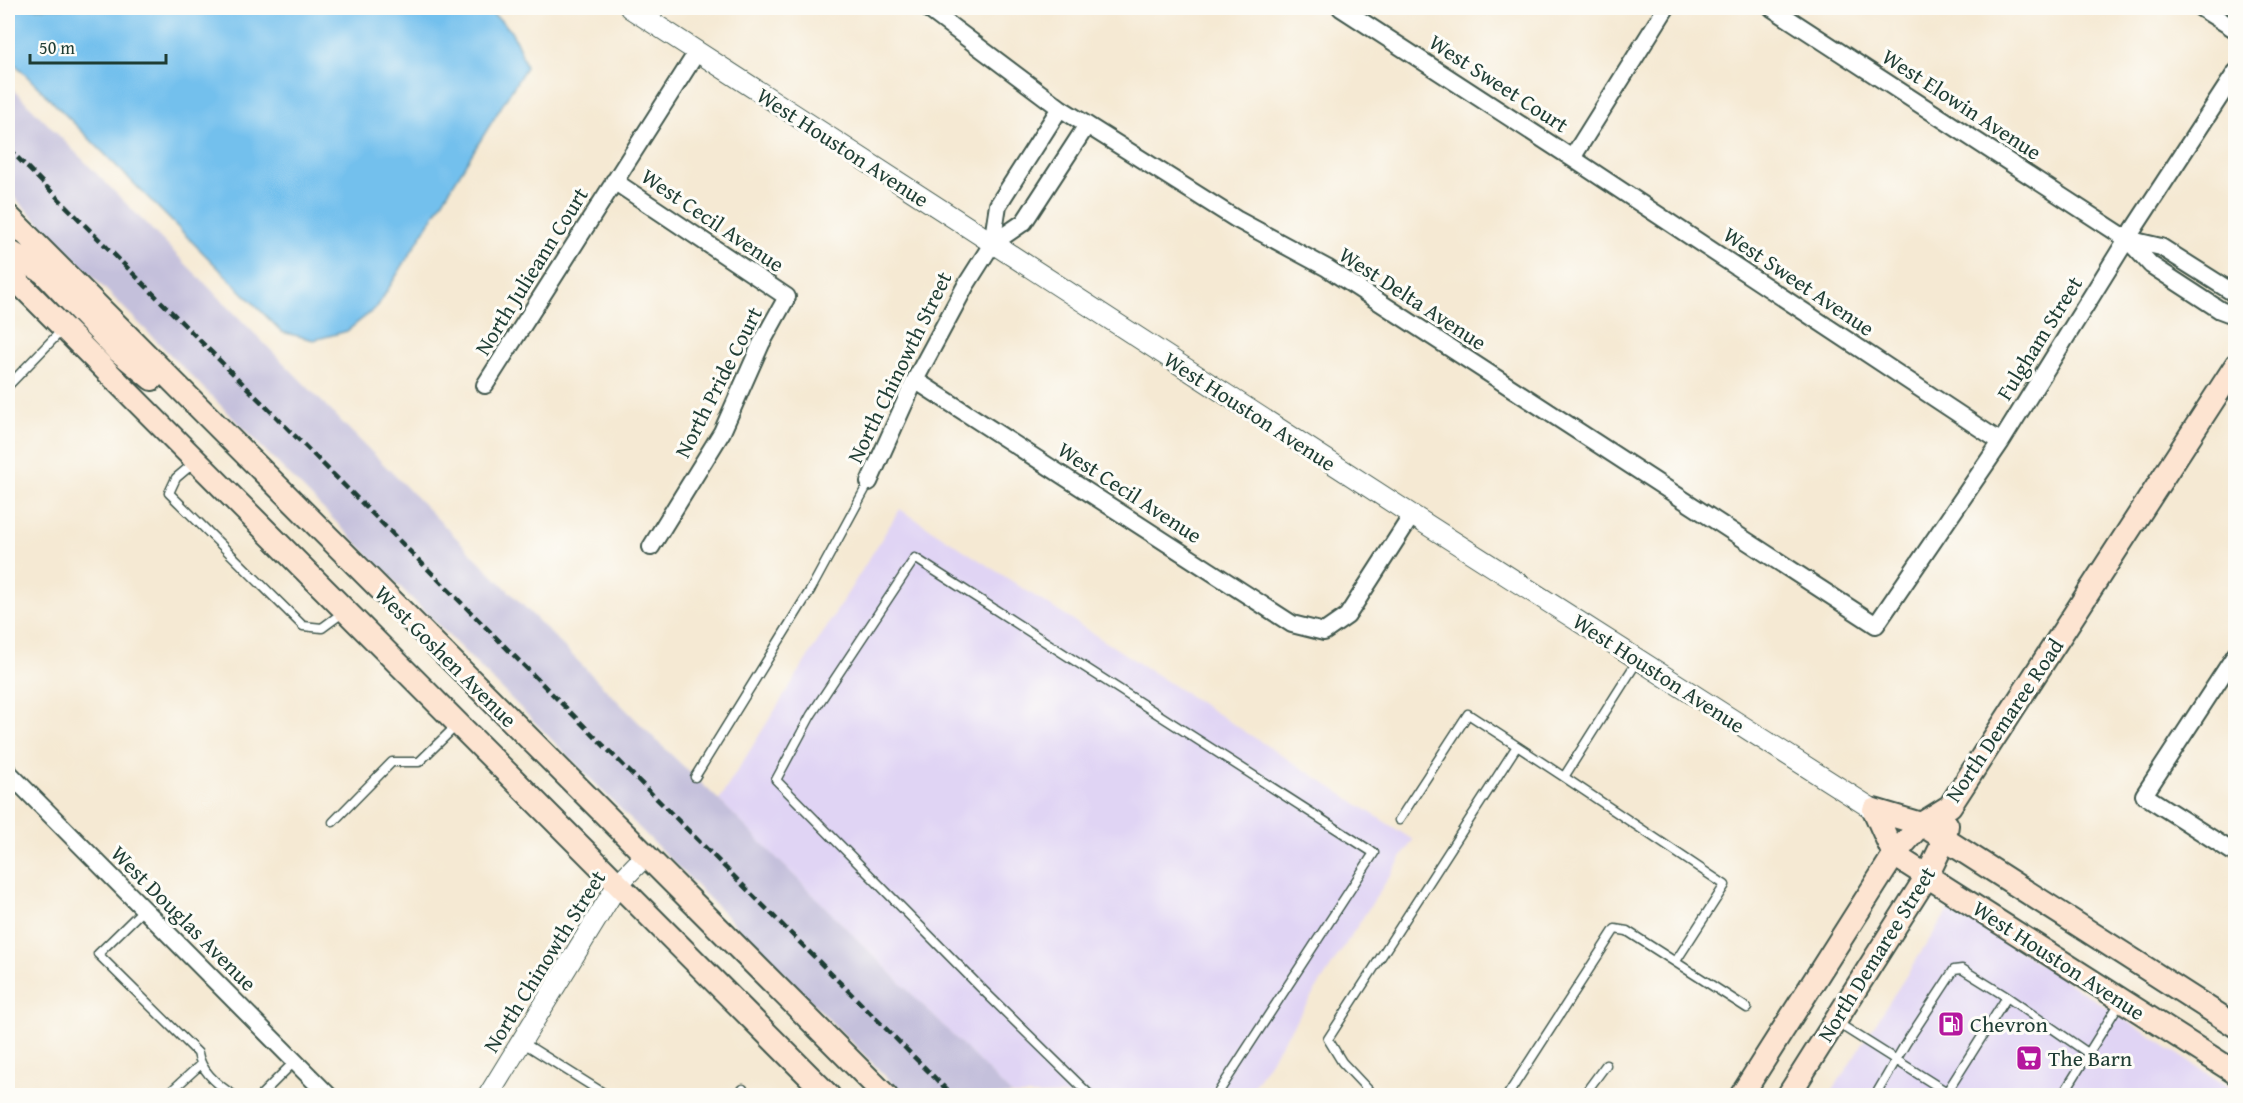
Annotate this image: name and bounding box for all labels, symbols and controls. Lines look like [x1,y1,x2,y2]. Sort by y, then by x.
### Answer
street label: West Sweet Court [1423,26,1575,140]
scale bar [30,27,166,65]
text: 50 m [39,34,75,61]
street label: West Elowin Avenue [1876,40,2048,168]
street label: West Houston Avenue [751,79,935,215]
street label: West Cecil Avenue [635,160,791,280]
street label: North Julieann Court [466,180,596,361]
street label: West Sweet Avenue [1717,218,1881,344]
street label: West Delta Avenue [1333,238,1493,358]
street label: North Chinowth Street [839,266,959,468]
street label: Fulgham Street [1988,270,2090,406]
street label: North Pride Court [666,301,770,463]
street label: West Houston Avenue [1158,343,1342,479]
street label: West Cecil Avenue [1052,433,1208,551]
street label: West Goshen Avenue [368,578,524,734]
street label: West Houston Avenue [1567,605,1751,741]
street label: North Demaree Road [1937,631,2071,809]
street label: West Douglas Avenue [104,838,264,998]
street label: North Demaree Street [1809,860,1943,1048]
street label: North Chinowth Street [475,863,613,1058]
street label: West Houston Avenue [1967,892,2151,1028]
place label: Chevron [1970,1008,2049,1040]
fuel station icon: Chevron [1936,1009,1966,1039]
place label: The Barn [2048,1042,2133,1074]
supermarket icon: The Barn [2014,1043,2044,1073]

